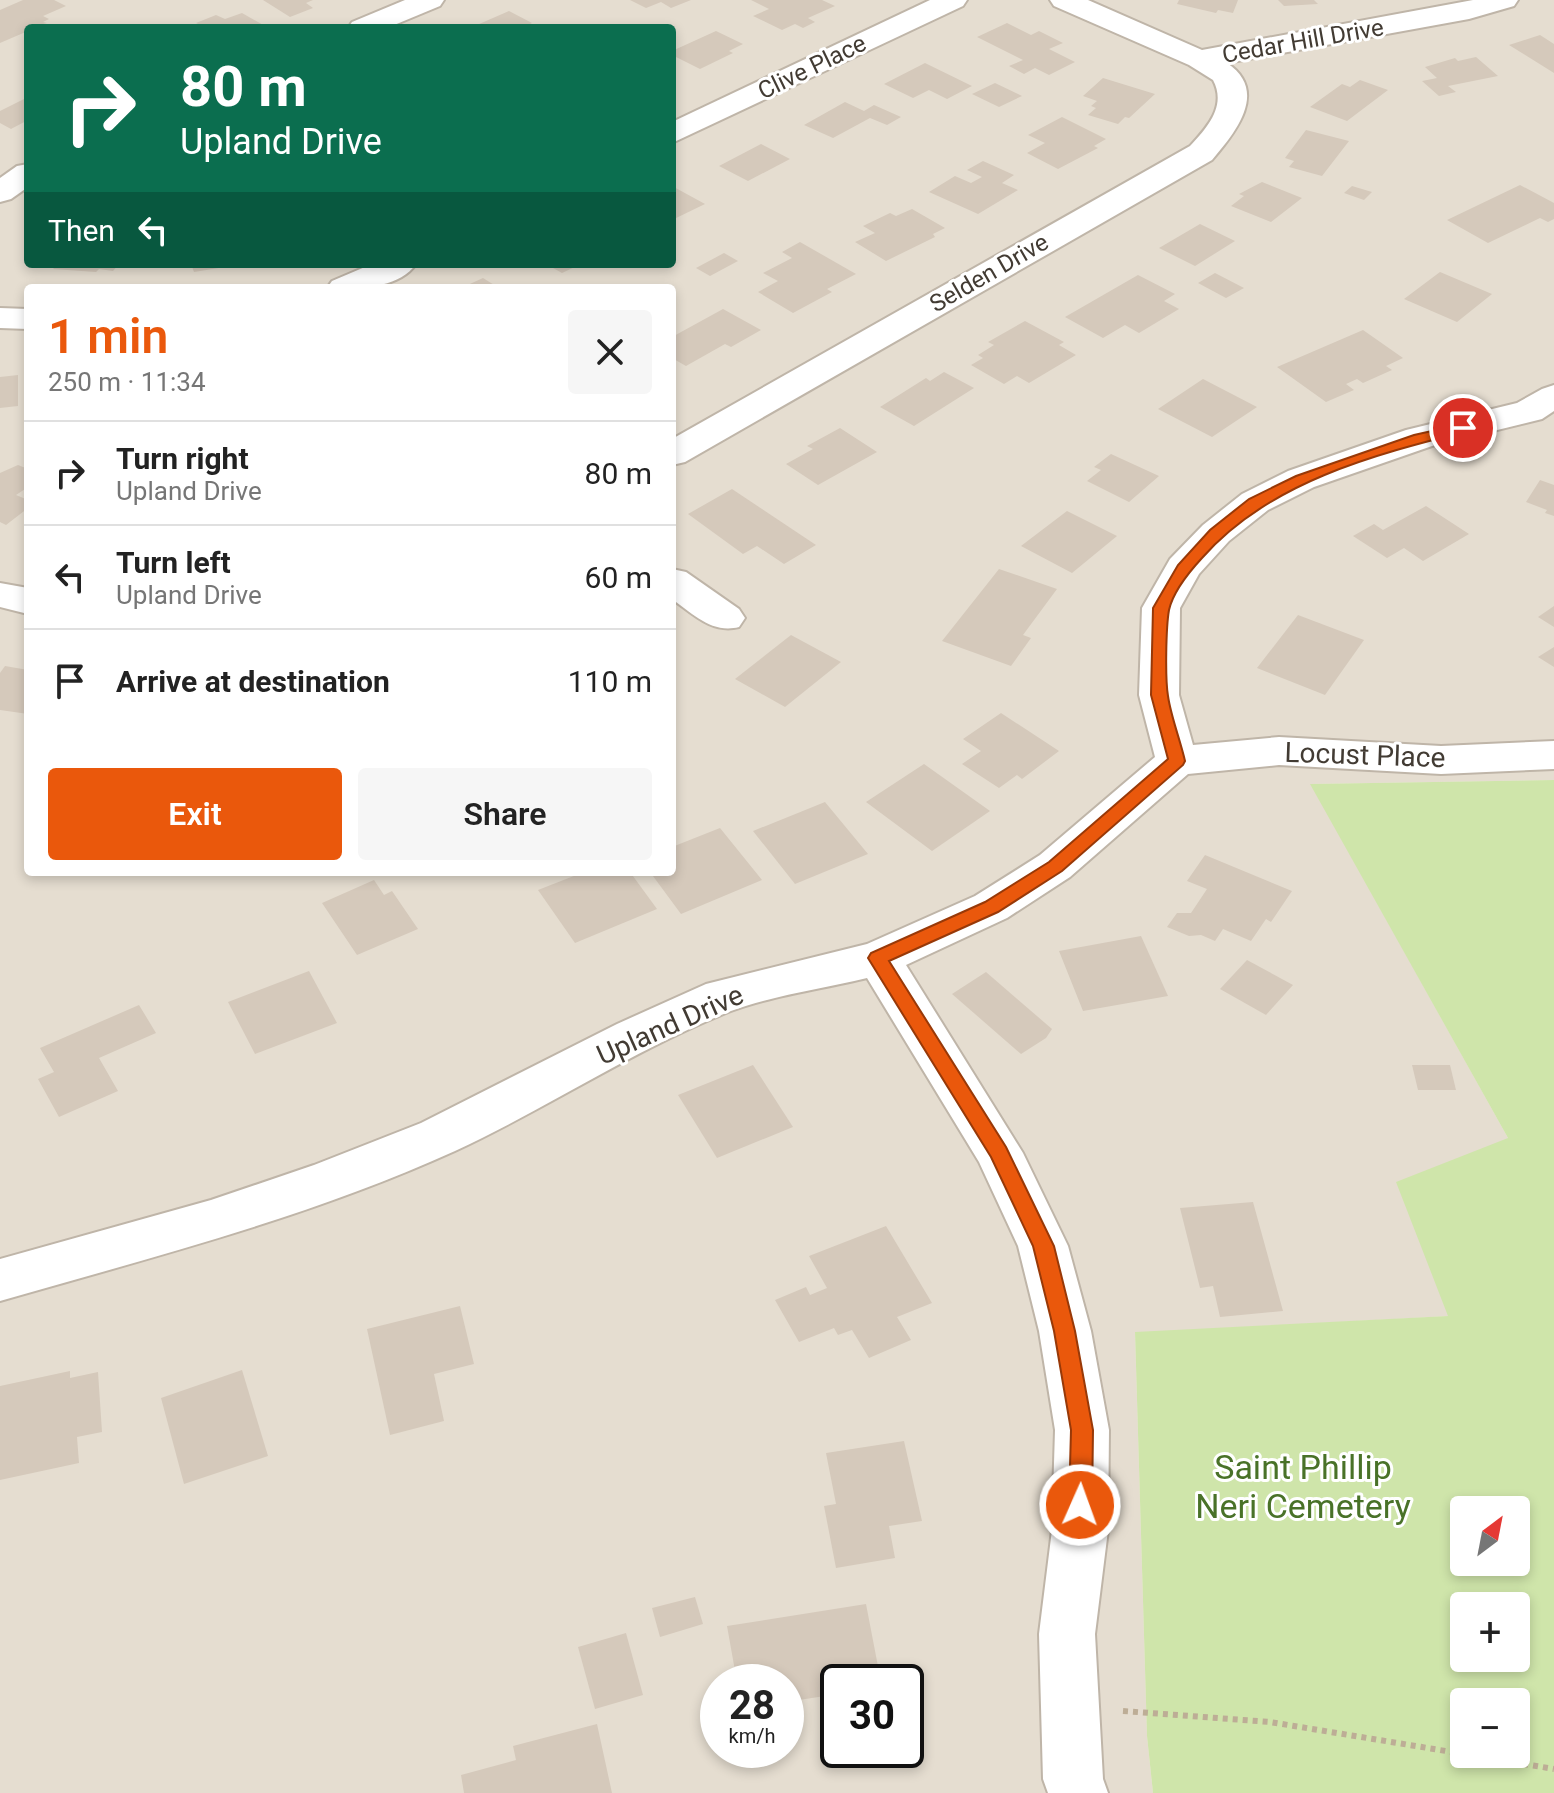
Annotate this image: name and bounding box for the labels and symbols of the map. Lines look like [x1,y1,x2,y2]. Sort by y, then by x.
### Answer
street label: Cedar Hill Drive [1220,13,1386,69]
street label: Clive Place [753,29,871,105]
street label: Selden Drive [925,228,1053,318]
pin [1429,394,1497,462]
street label: Locust Place [1284,736,1446,774]
street label: Upland Drive [592,978,748,1072]
park label: Saint Phillip Neri Cemetery [1195,1447,1411,1526]
position arrow [1038,1463,1122,1547]
north arrow [1450,1496,1530,1576]
speed limit sign: 30 [820,1664,924,1768]

